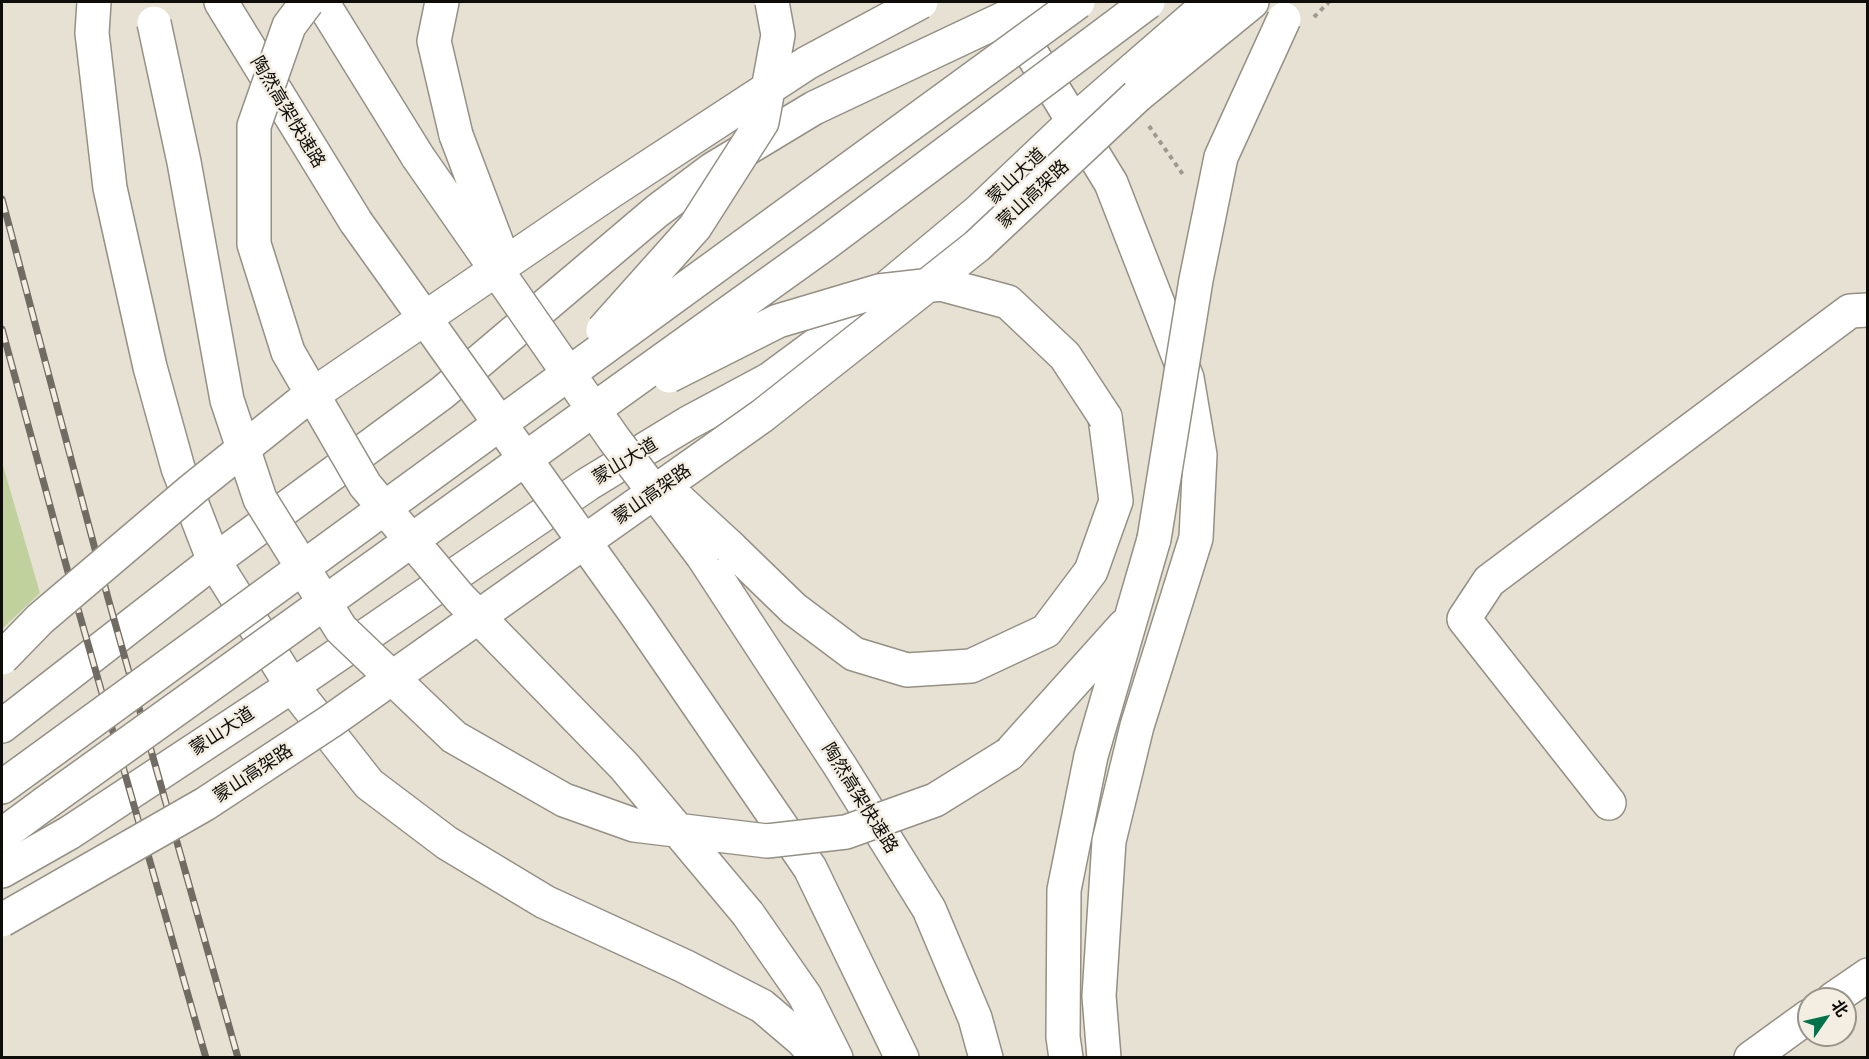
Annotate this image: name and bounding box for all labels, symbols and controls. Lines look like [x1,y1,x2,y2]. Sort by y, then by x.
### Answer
street label: 陶然高架快速路 [246,52,330,172]
street label: 蒙山大道 [982,144,1050,208]
street label: 蒙山高架路 [993,155,1073,233]
street label: 蒙山大道 [589,433,661,489]
street label: 蒙山高架路 [609,459,695,529]
street label: 蒙山大道 [186,702,258,760]
street label: 蒙山高架路 [209,739,297,807]
street label: 陶然高架快速路 [817,739,903,857]
north arrow [1797,987,1857,1047]
text: 北 [1828,996,1853,1020]

